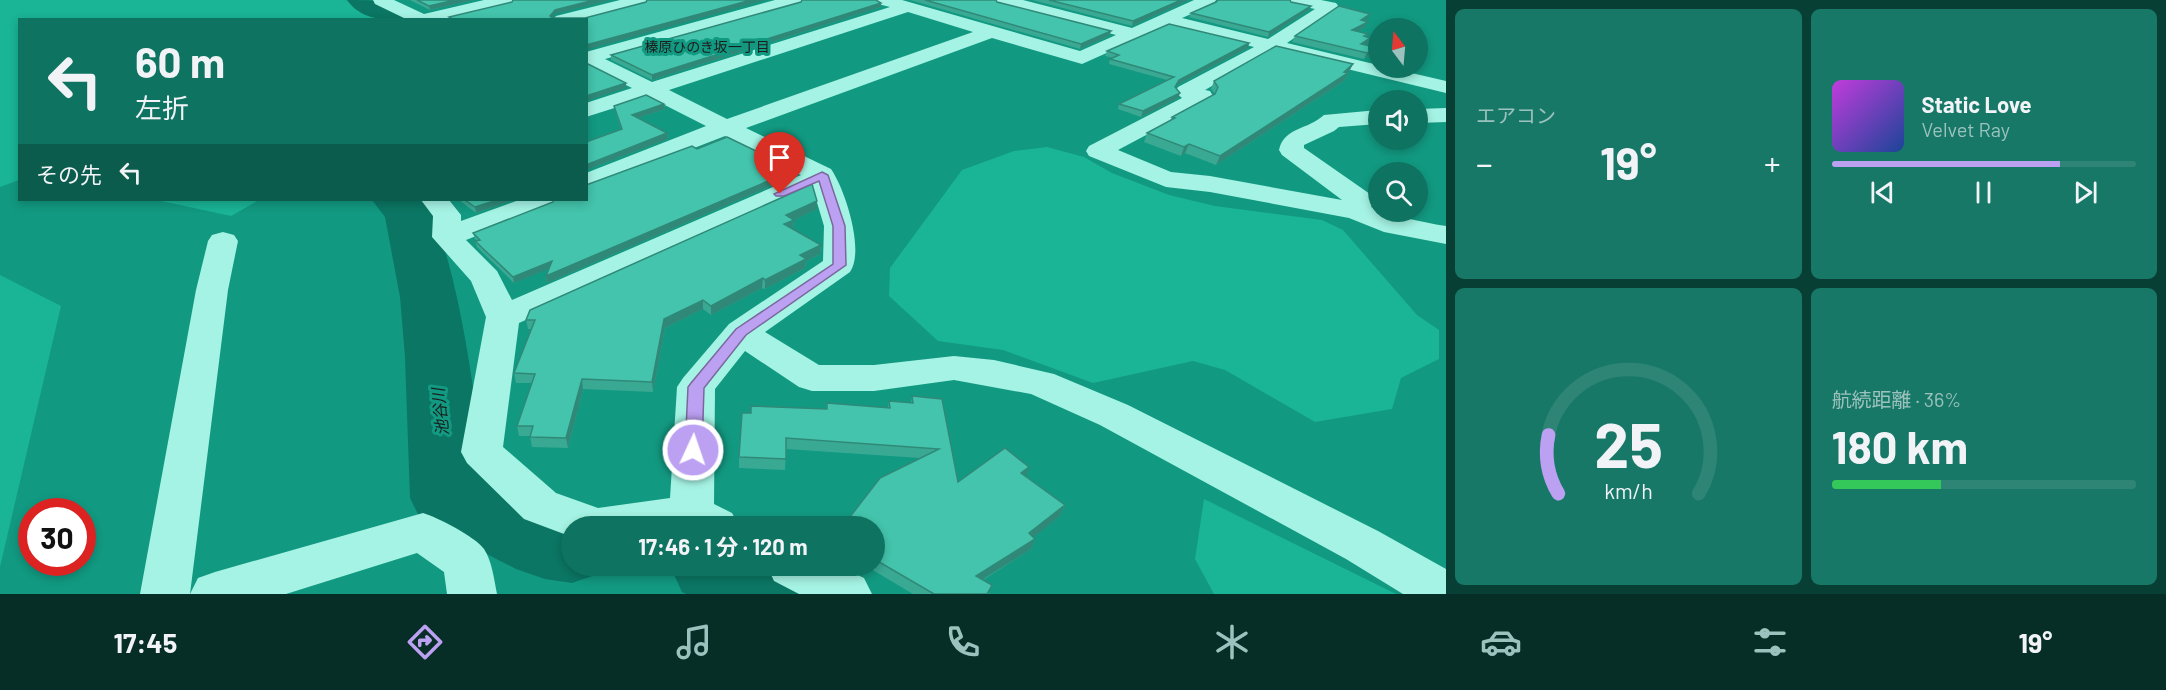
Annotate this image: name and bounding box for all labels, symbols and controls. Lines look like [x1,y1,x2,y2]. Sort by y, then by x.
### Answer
north arrow [1368,18,1428,78]
map controls [1368,18,1428,222]
text: 60 m [135,36,225,86]
district label: 榛原ひのき坂一丁目 [644,38,770,55]
icon: left [36,42,114,120]
button: sound [1368,90,1428,150]
text: 左折 [135,91,189,123]
text: Static Love [1922,91,2031,117]
text: エアコン [1476,103,1556,127]
text: Velvet Ray [1922,117,2010,141]
pin [754,132,805,194]
text: 19° [1600,135,1657,189]
icon: arrive [763,141,796,174]
text: − [1476,143,1493,183]
text: + [1764,143,1781,183]
icon: left [114,156,147,189]
text: その先 [36,161,102,187]
button: search [1368,162,1428,222]
icon: previous [1866,176,1899,209]
icon: pause [1967,176,2000,209]
icon: next [2069,176,2102,209]
water label: 池谷川 [427,385,451,437]
text: 航続距離 · 36% [1832,387,1961,411]
text: 25 [1594,406,1663,480]
position arrow [661,418,725,482]
text: 180 km [1832,419,1968,473]
text: km/h [1604,478,1653,503]
speed limit sign: 30 [18,498,96,576]
text: 17:46 · 1 分 · 120 m [638,533,808,559]
icon: directions [404,621,446,663]
icon: music [673,621,715,663]
icon: phone [942,621,984,663]
icon: climate [1211,621,1253,663]
icon: car [1480,621,1522,663]
icon: filters [1749,621,1791,663]
text: 17:45 [114,626,177,658]
text: 19° [2018,626,2052,658]

